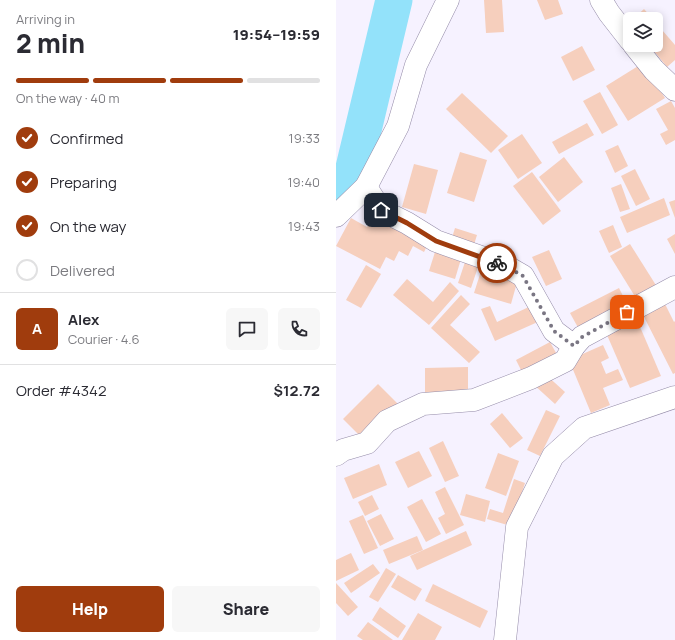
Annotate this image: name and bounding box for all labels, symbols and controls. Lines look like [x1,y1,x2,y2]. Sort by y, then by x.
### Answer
text: Arriving in [16,10,75,28]
map controls [623,12,663,52]
button: layers [623,12,663,52]
text: 19:54–19:59 [233,24,320,45]
text: 2 min [16,25,85,61]
text: On the way · 40 m [16,89,120,107]
icon: check [16,127,38,149]
text: Confirmed [50,128,123,149]
text: 19:33 [289,129,320,147]
icon: check [16,171,38,193]
text: Preparing [50,172,117,193]
text: 19:40 [287,173,320,191]
pin [364,193,398,227]
icon: home [370,199,392,221]
icon: check [16,215,38,237]
text: On the way [50,216,126,237]
text: 19:43 [288,217,320,235]
courier [477,243,517,283]
icon: bike [486,252,508,274]
text: Delivered [50,260,115,281]
pin [610,295,644,329]
icon: bag [616,301,638,323]
button: chat [226,308,268,350]
button: phone [278,308,320,350]
text: Alex [68,309,99,330]
text: A [32,318,42,339]
text: Courier · 4.6 [68,330,140,348]
text: Order #4342 [16,380,107,401]
text: $12.72 [274,380,320,401]
button: Help [16,586,164,632]
button: Share [172,586,320,632]

